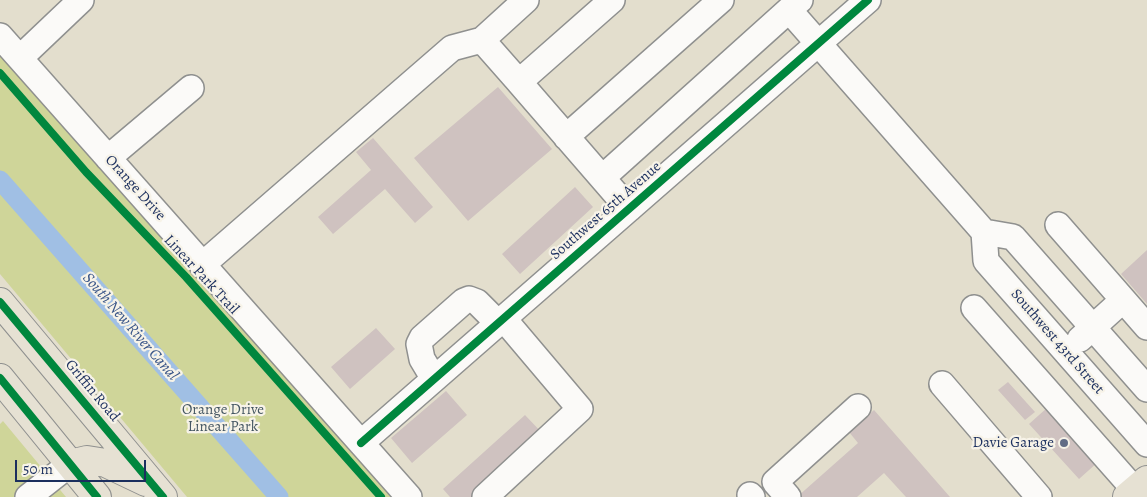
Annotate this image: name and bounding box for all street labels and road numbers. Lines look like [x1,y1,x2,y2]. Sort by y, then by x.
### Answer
street label: Orange Drive [101,151,169,225]
street label: Southwest 65th Avenue [547,158,665,264]
street label: Linear Park Trail [160,232,242,318]
street label: Southwest 43rd Street [1006,286,1108,398]
street label: Griffin Road [61,356,123,426]

